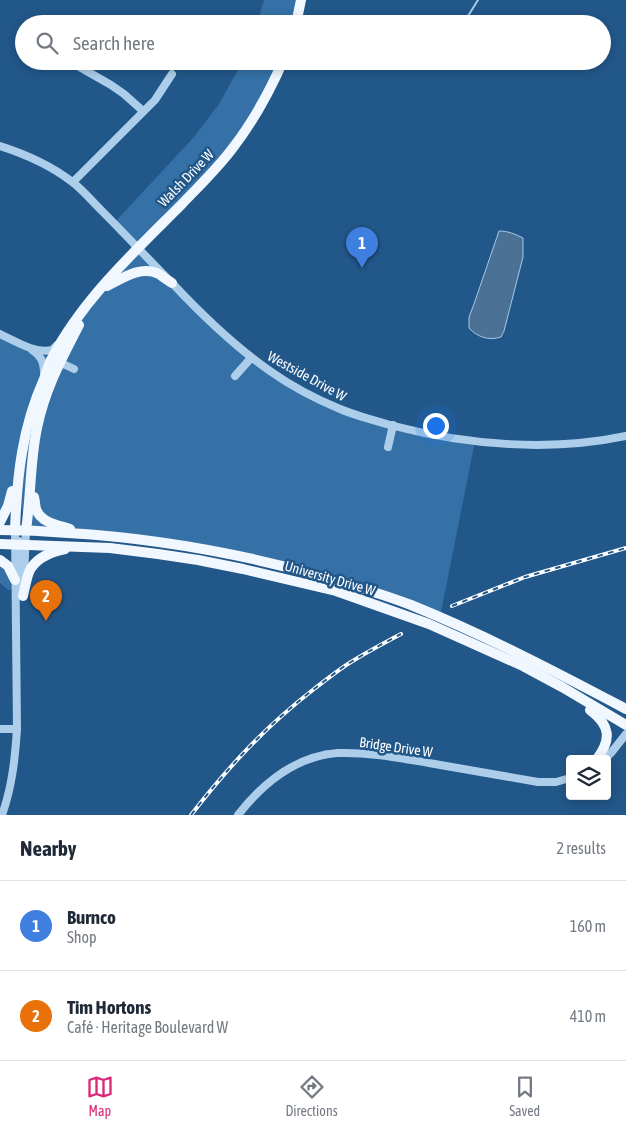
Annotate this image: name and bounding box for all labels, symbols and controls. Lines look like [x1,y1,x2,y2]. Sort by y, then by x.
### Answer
search box [15,15,611,70]
icon: search [33,29,61,57]
text: Search here [73,32,155,54]
street label: Walsh Drive W [155,146,218,210]
pin: 1 [346,227,378,268]
street label: Westside Drive W [265,348,350,405]
your location [423,413,449,439]
street label: University Drive W [283,557,378,599]
pin: 2 [30,580,62,621]
street label: Bridge Drive W [358,734,435,760]
map controls [566,755,611,800]
button: layers [566,755,611,800]
text: Nearby [20,836,76,860]
text: 2 results [556,839,606,857]
text: Burnco [67,906,116,928]
text: 1 [32,917,40,935]
text: 160 m [570,917,606,935]
text: Shop [67,928,97,946]
text: Tim Hortons [67,996,151,1018]
text: 2 [32,1007,40,1025]
text: 410 m [570,1007,606,1025]
text: Café · Heritage Boulevard W [67,1018,228,1036]
tab: Map [86,1073,114,1119]
tab: Directions [285,1073,338,1119]
tab: Saved [509,1073,540,1119]

